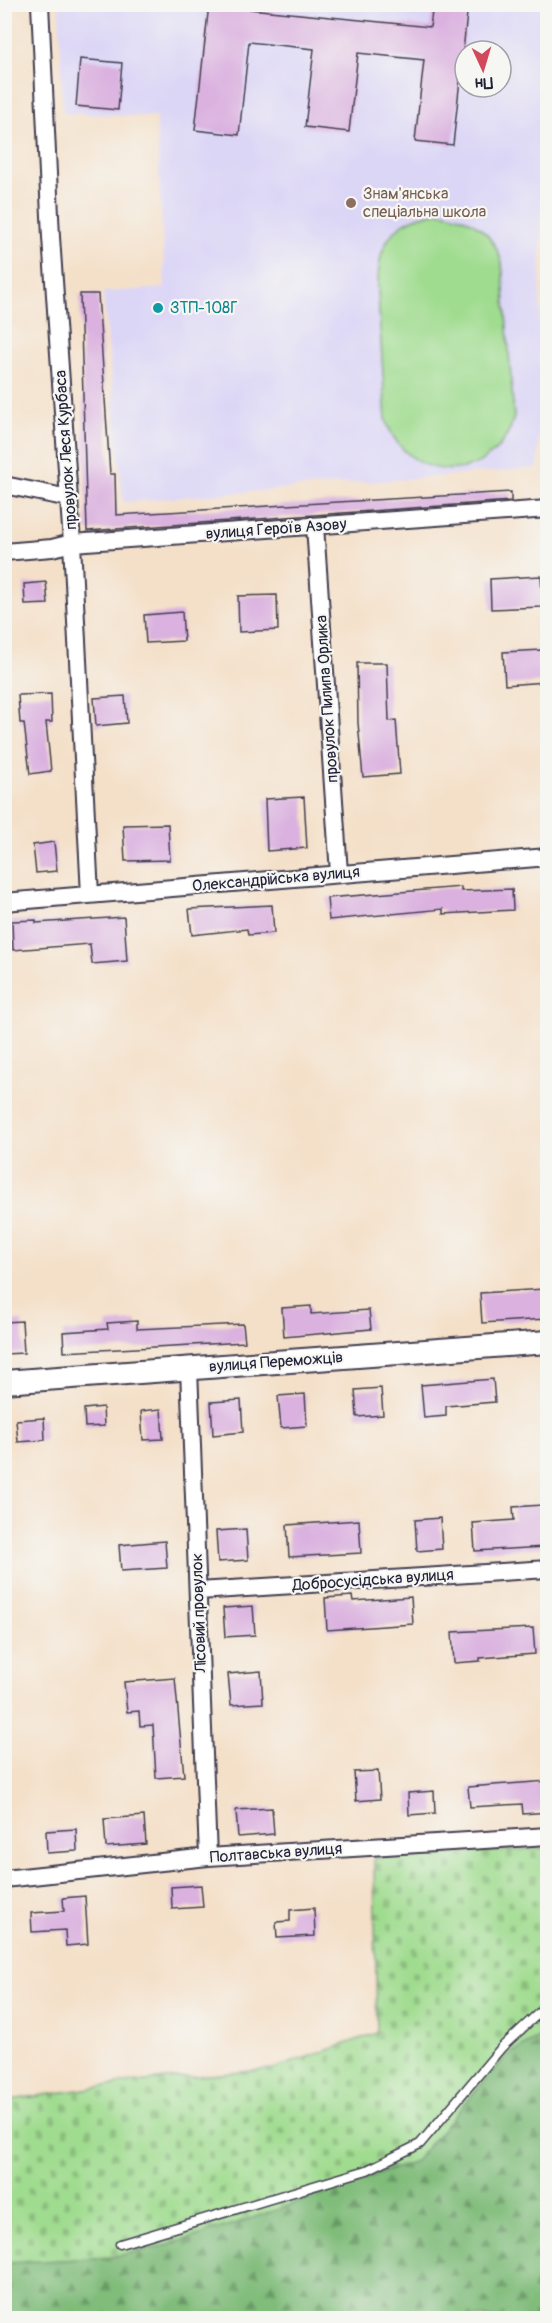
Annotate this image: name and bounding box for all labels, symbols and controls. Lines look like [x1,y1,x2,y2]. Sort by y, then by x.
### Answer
north arrow [453,39,513,99]
text: Пн [474,72,493,94]
place label: Знам'янська спеціальна школа [363,184,486,222]
marker: Знам'янська спеціальна школа [344,196,358,210]
place label: ЗТП-108Г [170,298,238,318]
marker: ЗТП-108Г [151,301,165,315]
street label: провулок Леся Курбаса [50,369,82,531]
street label: вулиця Героїв Азову [205,514,347,544]
street label: провулок Пилипа Орлика [311,615,343,783]
street label: Олександрійська вулиця [191,862,361,896]
street label: вулиця Переможців [208,1347,344,1377]
street label: Лісовий провулок [187,1553,211,1674]
street label: Добросусідська вулиця [291,1564,454,1596]
street label: Полтавська вулиця [209,1838,343,1868]

